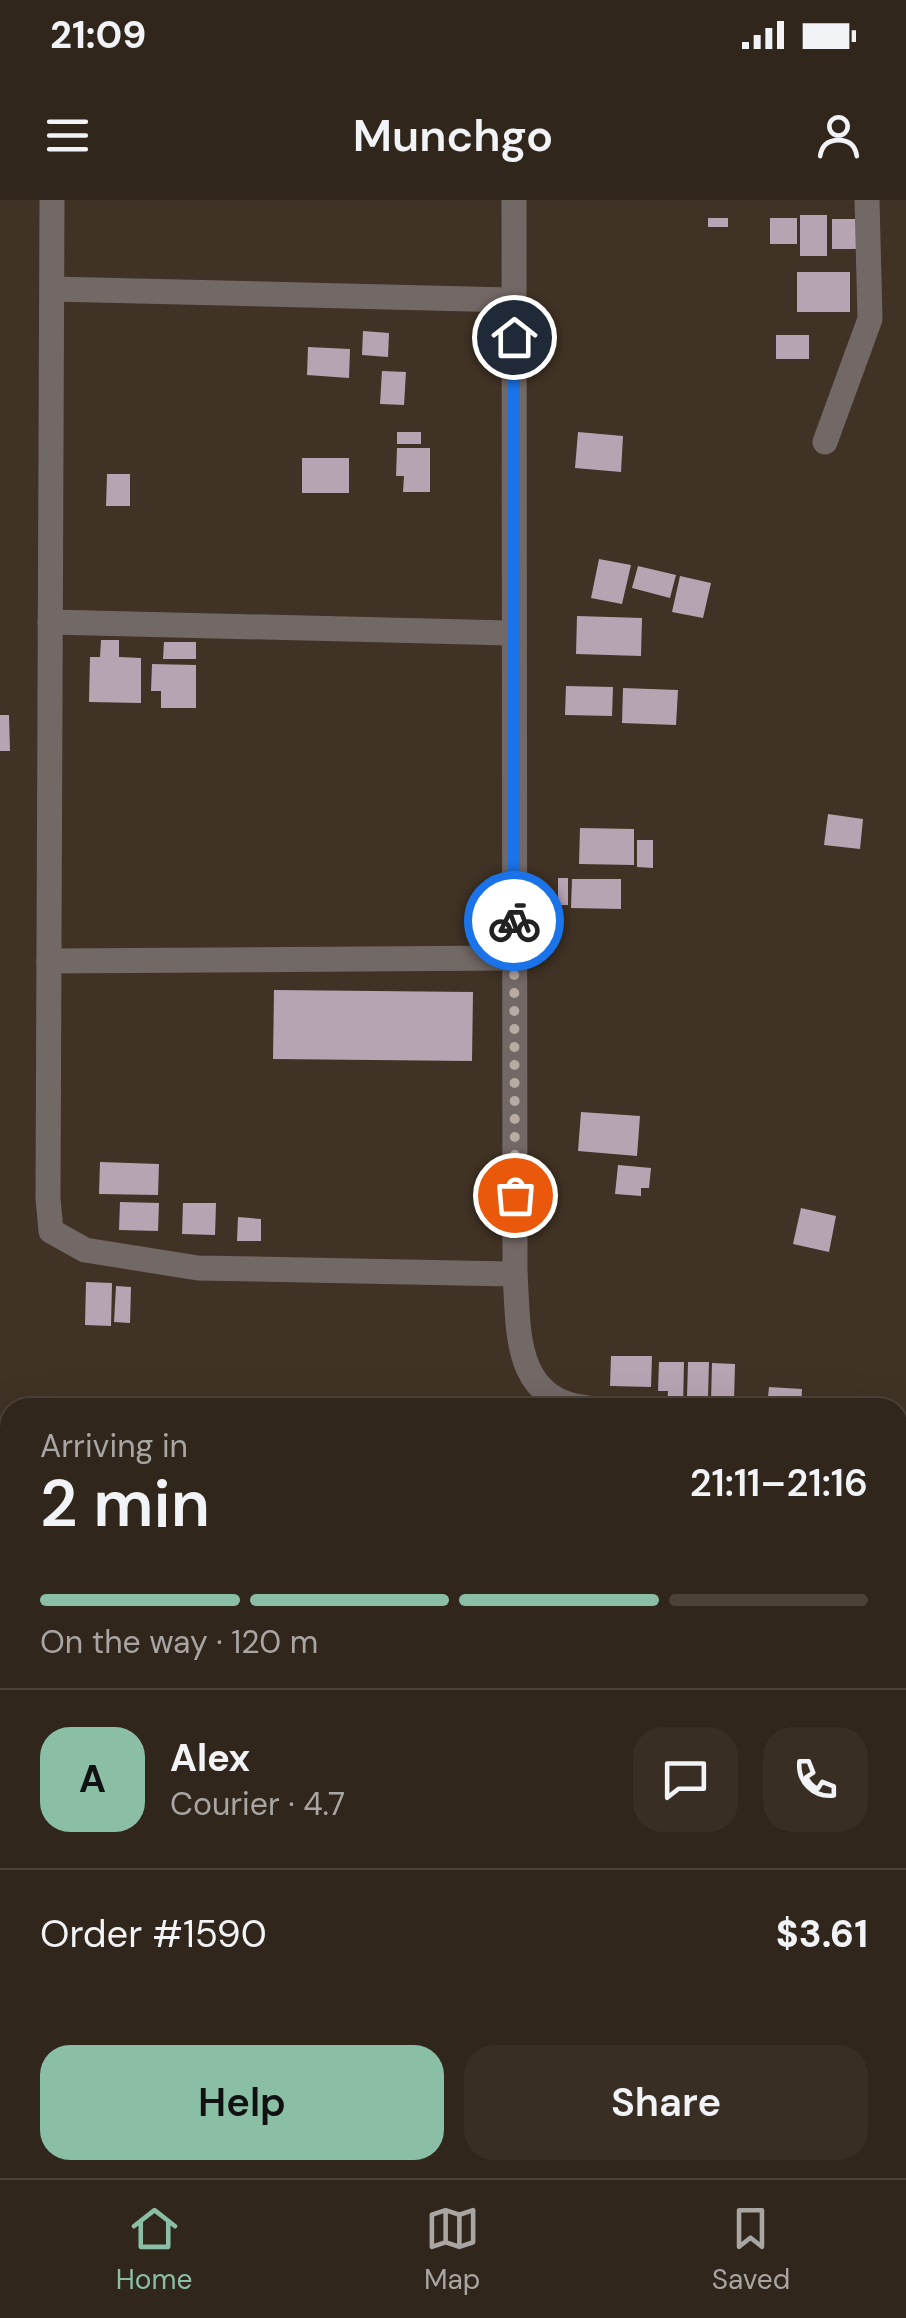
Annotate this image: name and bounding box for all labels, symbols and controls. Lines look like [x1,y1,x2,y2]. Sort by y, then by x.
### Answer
text: 21:09 [50,10,146,60]
text: Munchgo [353,106,553,165]
icon: menu [40,108,95,163]
icon: person [811,108,866,163]
pin [472,295,557,380]
icon: home [487,310,542,365]
courier [464,871,564,971]
icon: bike [487,894,542,949]
pin [473,1153,558,1238]
icon: bag [488,1168,543,1223]
text: Arriving in [40,1425,188,1467]
text: 21:11–21:16 [690,1458,868,1508]
text: 2 min [40,1462,210,1546]
text: On the way · 120 m [40,1621,318,1663]
button: chat [633,1727,738,1832]
button: phone [763,1727,868,1832]
text: Alex [170,1733,250,1783]
text: A [79,1754,106,1804]
text: Courier · 4.7 [170,1783,345,1825]
text: Order #1590 [40,1909,267,1959]
text: $3.61 [776,1909,868,1959]
button: Help [40,2045,444,2160]
button: Share [464,2045,868,2160]
tab: Home [116,2201,192,2298]
tab: Map [424,2201,480,2298]
tab: Saved [712,2201,790,2298]

